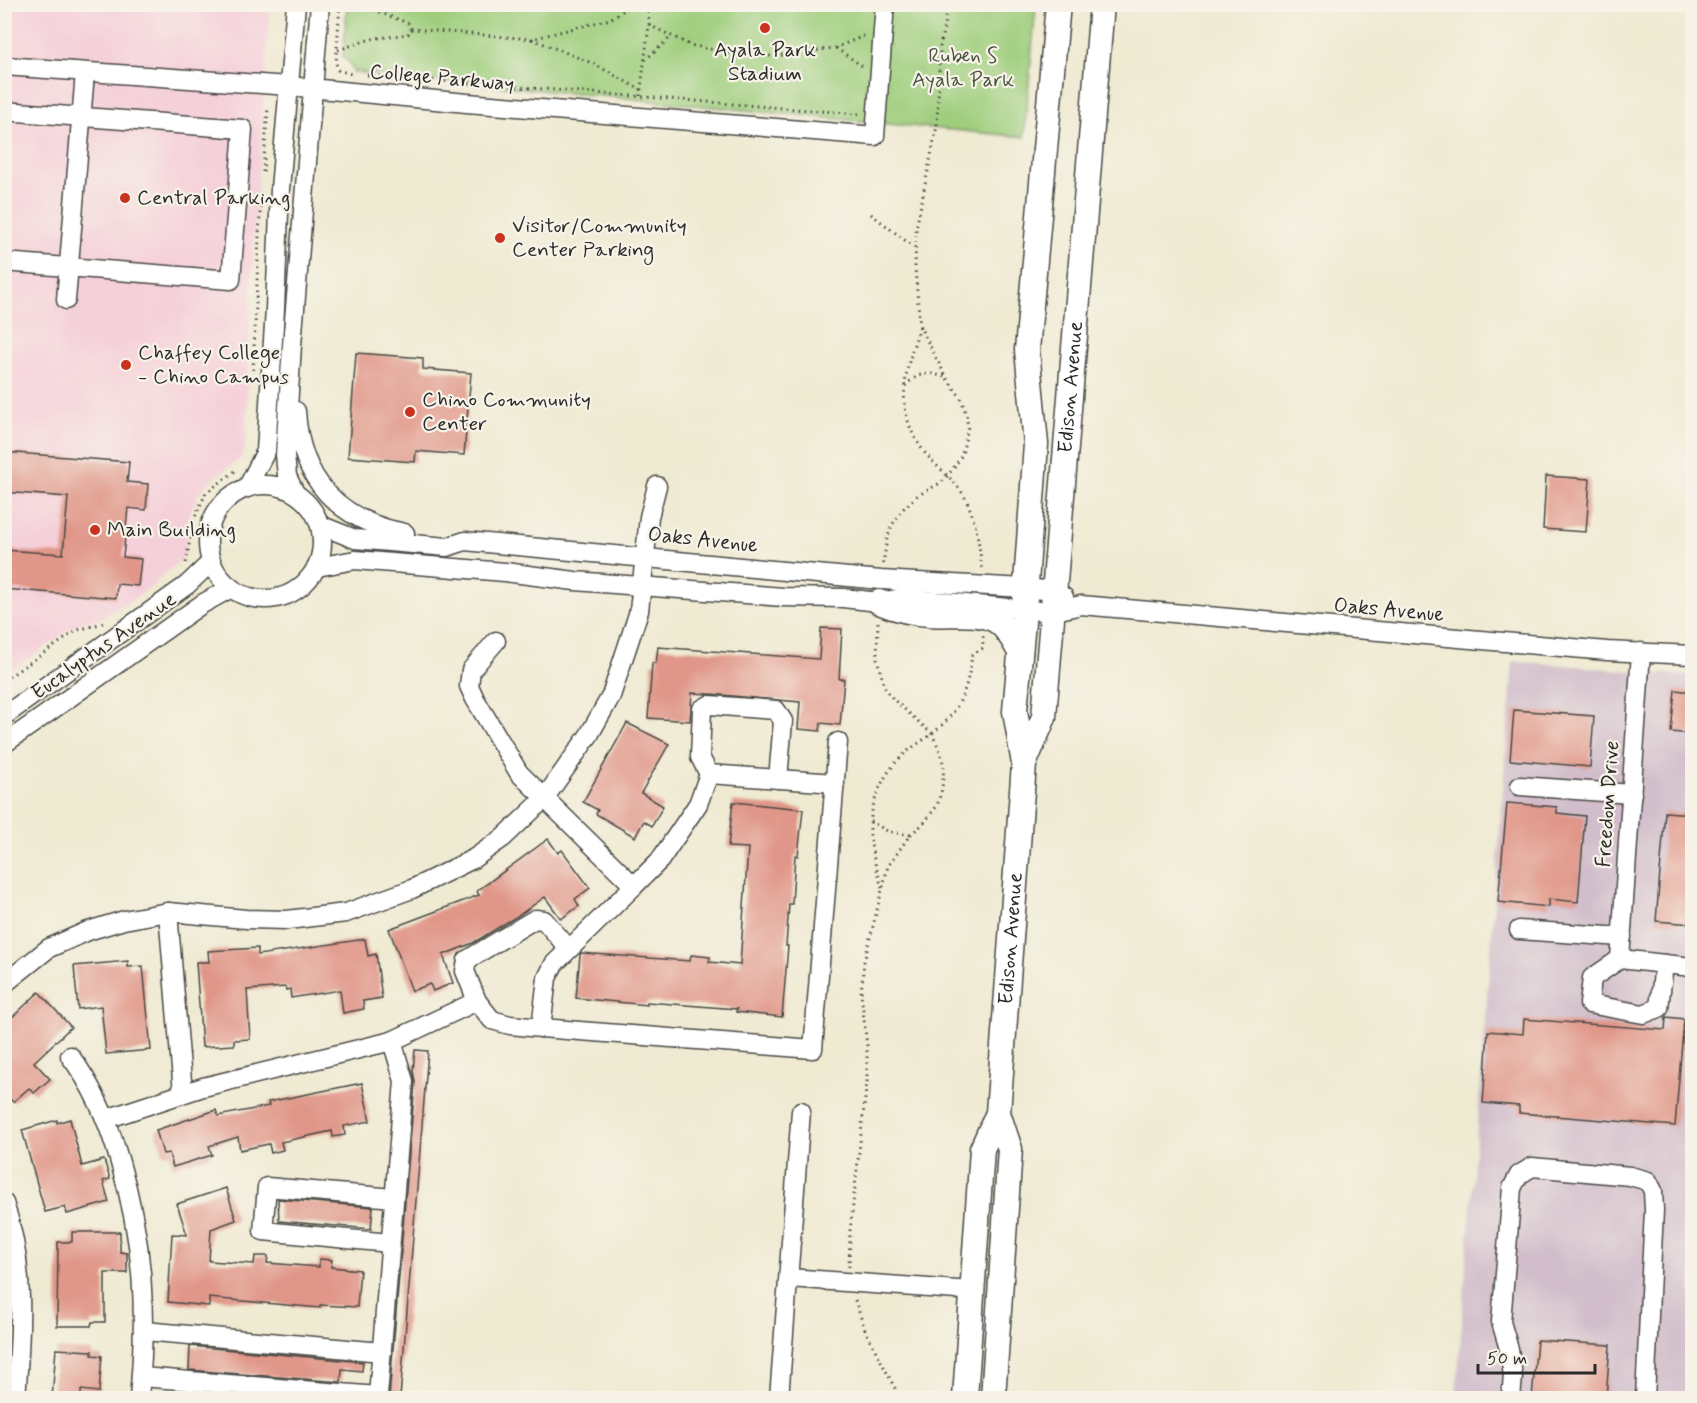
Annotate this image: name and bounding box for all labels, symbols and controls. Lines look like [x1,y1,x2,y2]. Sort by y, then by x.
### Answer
marker: Ayala Park Stadium [758,21,772,35]
place label: Ayala Park Stadium [714,36,816,88]
park label: Ruben S Ayala Park [912,42,1014,94]
street label: College Parkway [369,58,515,98]
place label: Central Parking [137,184,290,212]
marker: Central Parking [118,191,132,205]
place label: Visitor/Community Center Parking [512,212,687,265]
marker: Visitor/Community Center Parking [493,231,507,245]
street label: Edison Avenue [1052,320,1090,454]
place label: Chaffey College - Chino Campus [138,339,289,391]
marker: Chaffey College - Chino Campus [119,358,133,372]
place label: Chino Community Center [422,386,591,438]
marker: Chino Community Center [403,405,417,419]
place label: Main Building [107,516,236,544]
street label: Oaks Avenue [647,520,760,560]
marker: Main Building [88,523,102,537]
street label: Eucalyptus Avenue [26,585,182,707]
street label: Oaks Avenue [1333,591,1445,629]
street label: Freedom Drive [1590,740,1626,868]
street label: Edison Avenue [992,871,1030,1005]
scale bar [1478,1337,1595,1375]
text: 50 m [1487,1347,1527,1371]

